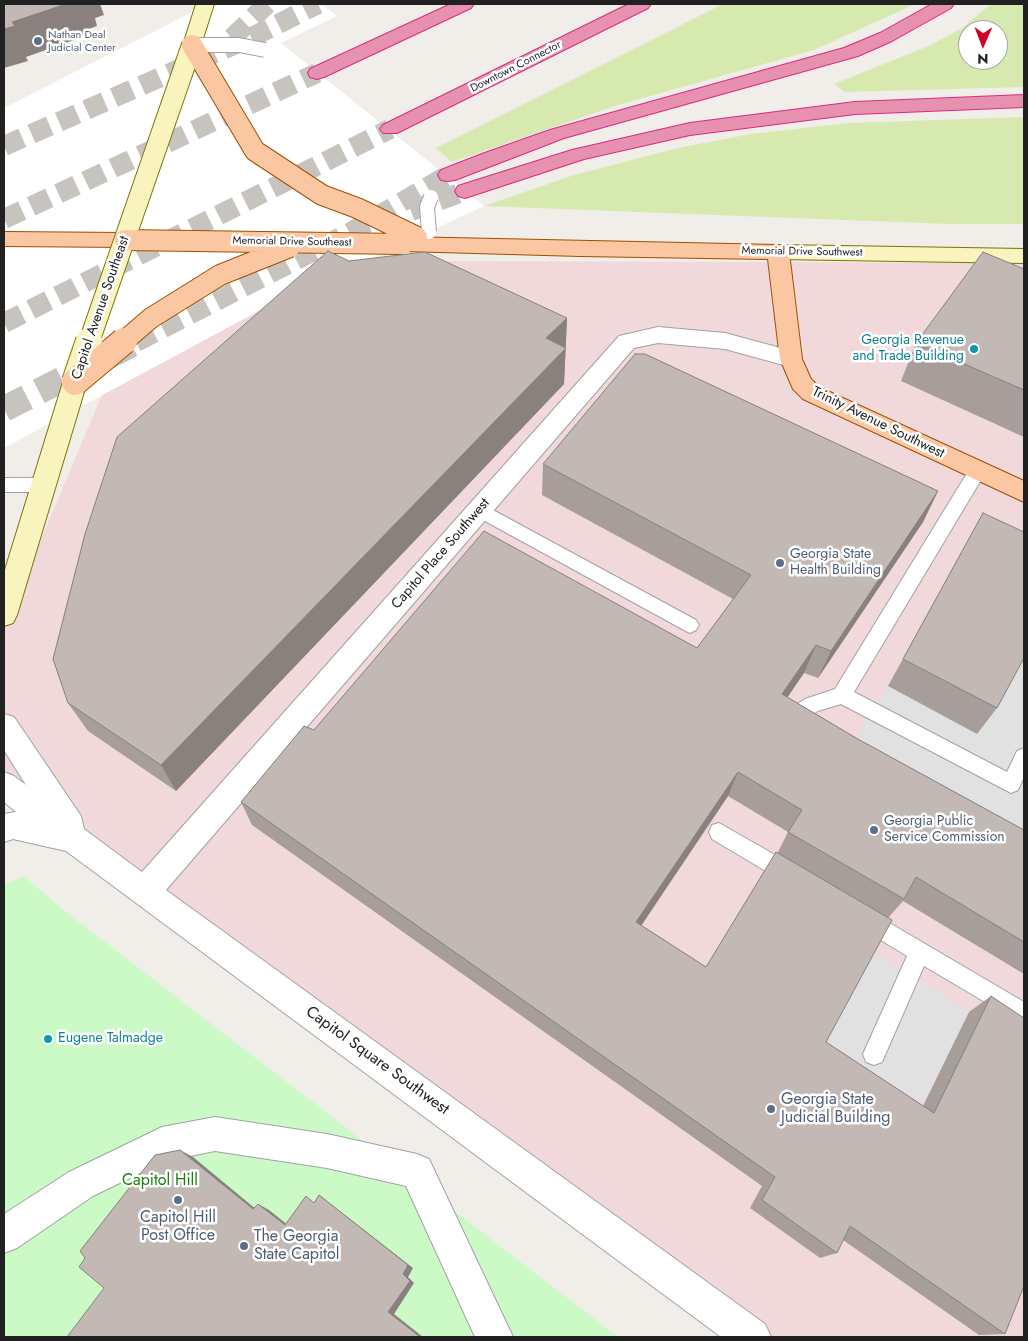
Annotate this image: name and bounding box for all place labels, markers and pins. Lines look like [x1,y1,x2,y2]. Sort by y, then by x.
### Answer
place label: Nathan Deal Judicial Center [48,28,116,54]
marker: Nathan Deal Judicial Center [32,35,44,47]
place label: Georgia Revenue and Trade Building [852,333,964,366]
marker: Georgia Revenue and Trade Building [968,343,980,355]
place label: Georgia State Health Building [790,547,881,580]
marker: Georgia State Health Building [774,557,786,569]
place label: Georgia Public Service Commission [884,814,1005,846]
marker: Georgia Public Service Commission [868,824,880,836]
place label: Eugene Talmadge [58,1031,163,1047]
marker: Eugene Talmadge [42,1033,54,1045]
place label: Georgia State Judicial Building [781,1090,890,1128]
marker: Georgia State Judicial Building [765,1103,777,1115]
marker: Capitol Hill Post Office [172,1194,184,1206]
place label: Capitol Hill Post Office [140,1208,216,1246]
place label: The Georgia State Capitol [254,1227,339,1265]
marker: The Georgia State Capitol [238,1240,250,1252]

